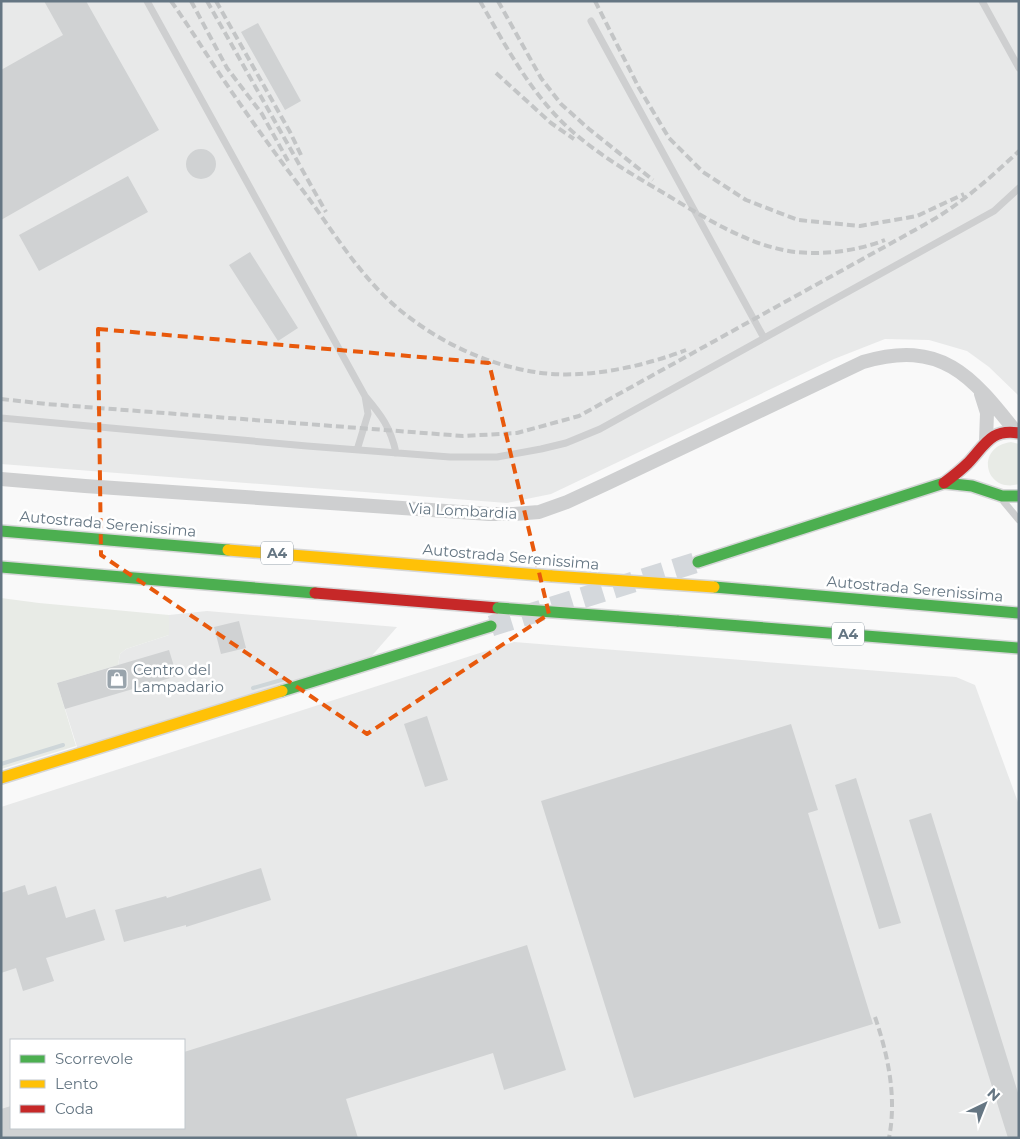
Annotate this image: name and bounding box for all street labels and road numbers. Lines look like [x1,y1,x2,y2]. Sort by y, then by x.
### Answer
street label: Via Lombardia [408,498,518,523]
street label: Autostrada Serenissima [19,506,197,541]
street label: Autostrada Serenissima [422,539,600,574]
road number: A4 [261,542,293,564]
street label: Autostrada Serenissima [826,571,1004,606]
road number: A4 [832,622,864,646]

